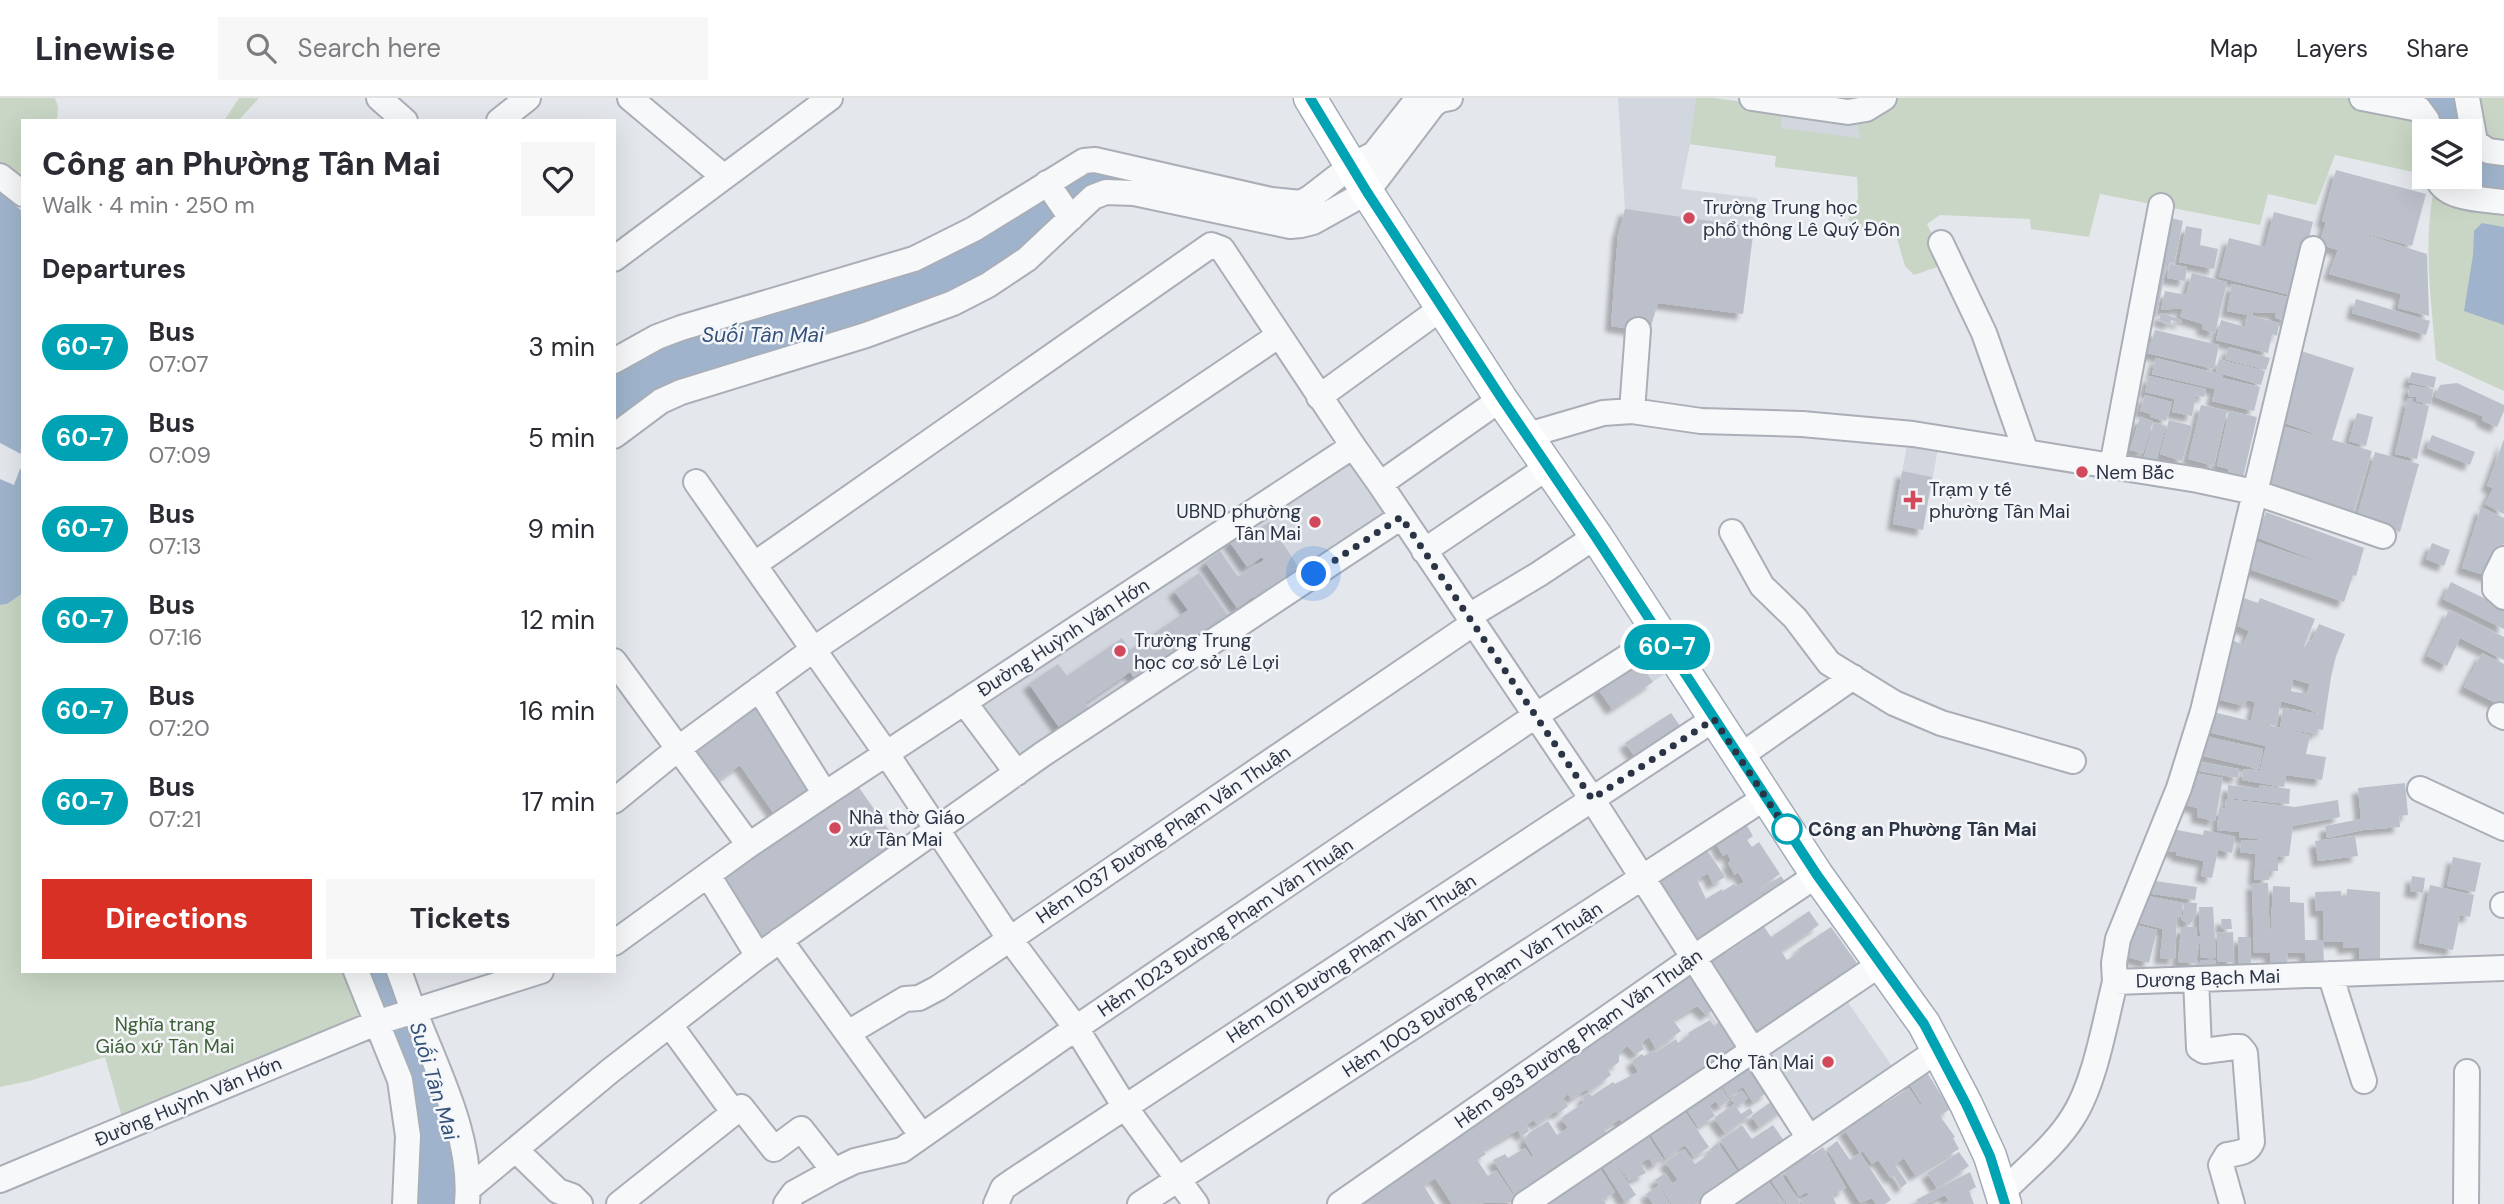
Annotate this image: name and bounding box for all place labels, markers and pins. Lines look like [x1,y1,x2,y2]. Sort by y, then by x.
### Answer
place label: Trường Trung học phổ thông Lê Quý Đôn [1703,195,1900,242]
marker: Trường Trung học phổ thông Lê Quý Đôn [1681,210,1697,226]
place label: Nem Bắc [2096,460,2175,485]
marker: Nem Bắc [2074,464,2090,480]
place label: Trạm y tế phường Tân Mai [1929,477,2070,524]
marker: Trạm y tế phường Tân Mai [1903,490,1923,510]
place label: UBND phường Tân Mai [1176,499,1301,546]
marker: UBND phường Tân Mai [1307,514,1323,530]
place label: Trường Trung học cơ sở Lê Lợi [1134,628,1279,675]
marker: Trường Trung học cơ sở Lê Lợi [1112,643,1128,659]
place label: Nhà thờ Giáo xứ Tân Mai [849,805,965,852]
marker: Công an Phường Tân Mai [1772,814,1802,844]
place label: Công an Phường Tân Mai [1808,817,2037,842]
marker: Nhà thờ Giáo xứ Tân Mai [827,820,843,836]
place label: Chợ Tân Mai [1706,1050,1814,1075]
marker: Chợ Tân Mai [1820,1054,1836,1070]

